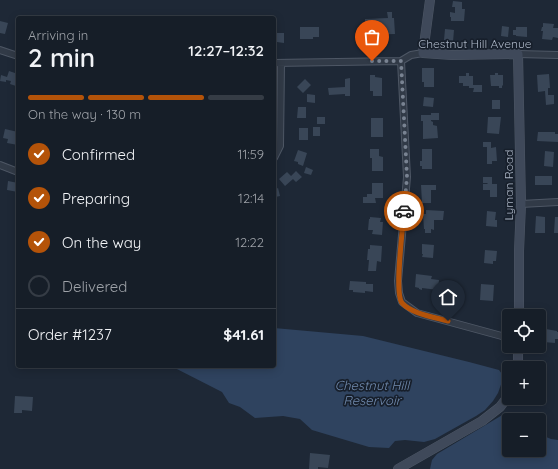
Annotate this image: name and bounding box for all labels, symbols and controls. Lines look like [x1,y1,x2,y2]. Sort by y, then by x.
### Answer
pin [355,20,389,61]
icon: bag [361,26,383,48]
text: Arriving in [28,27,88,43]
street label: Chestnut Hill Avenue [418,36,532,51]
text: 2 min [28,41,95,74]
text: 12:27–12:32 [188,41,264,60]
text: On the way · 130 m [28,106,141,122]
icon: check [28,143,50,165]
text: Confirmed [62,145,135,164]
text: 11:59 [238,146,264,162]
street label: Lyman Road [501,149,516,221]
icon: check [28,187,50,209]
text: Preparing [62,189,130,208]
text: 12:14 [238,190,264,206]
courier [384,191,424,231]
icon: car [393,200,415,222]
icon: check [28,231,50,253]
text: On the way [62,233,141,252]
text: 12:22 [235,234,264,250]
text: Delivered [62,277,127,296]
pin [431,280,465,321]
icon: home [437,286,459,308]
map controls [502,309,546,457]
button: locate [502,309,546,353]
text: Order #1237 [28,325,112,344]
text: $41.61 [223,325,264,344]
button: + [502,361,546,405]
water label: Chestnut Hill Reservoir [335,377,411,408]
button: − [502,413,546,457]

